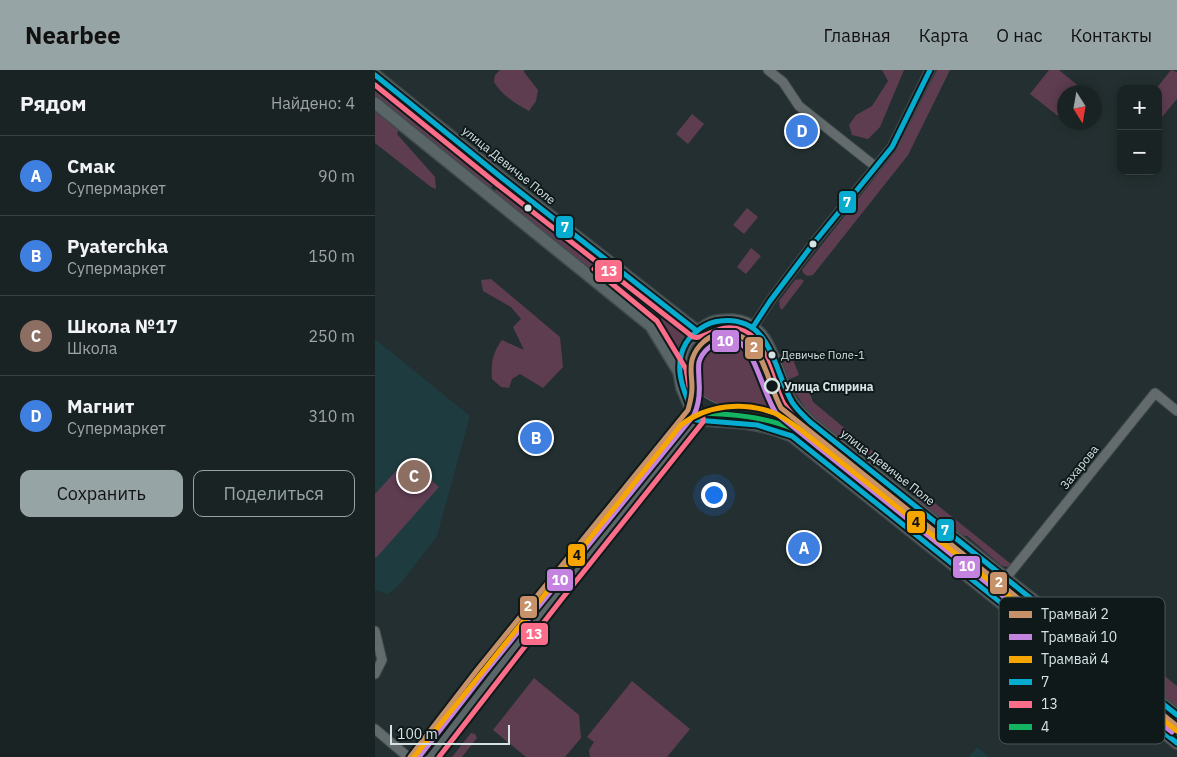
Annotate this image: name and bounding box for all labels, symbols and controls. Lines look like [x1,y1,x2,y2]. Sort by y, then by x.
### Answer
text: Nearbee [25,19,121,51]
text: Главная [823,24,891,47]
text: Карта [919,24,968,47]
text: О нас [996,24,1043,47]
text: Контакты [1071,24,1152,47]
north arrow [1057,85,1102,130]
map controls [1117,85,1162,175]
button: + [1117,85,1162,130]
text: Рядом [20,89,87,117]
text: Найдено: 4 [271,93,355,113]
pin: D [786,112,818,150]
street label: улица Девичье Поле [459,123,559,207]
button: − [1117,130,1162,175]
text: Смак [67,154,115,178]
text: A [31,166,41,186]
text: 90 m [318,166,355,186]
text: Супермаркет [67,178,166,198]
line badge: 7 [838,190,857,214]
text: 7 [843,193,851,211]
unlabelled marker [523,203,533,213]
line badge: 7 [555,215,574,239]
text: 7 [561,218,569,236]
text: Pyaterchka [67,234,168,258]
unlabelled marker [808,239,818,249]
text: B [31,246,41,266]
text: 150 m [308,246,355,266]
text: Супермаркет [67,258,166,278]
line badge: 13 [594,259,623,283]
text: 13 [601,262,617,280]
text: Школа №17 [67,314,178,338]
text: C [31,326,41,346]
text: 250 m [308,326,355,346]
line badge: 10 [711,329,740,353]
text: 10 [717,332,733,350]
line badge: 2 [744,336,764,360]
text: Школа [67,338,117,358]
text: 2 [750,338,758,356]
place label: Девичье Поле-1 [781,348,865,362]
marker: Девичье Поле-1 [767,350,777,360]
marker: Улица Спирина [764,378,780,394]
place label: Улица Спирина [784,379,874,394]
text: Магнит [67,394,134,418]
text: D [30,406,42,426]
text: 310 m [308,406,355,426]
text: Супермаркет [67,418,166,438]
pin: B [520,419,552,457]
street label: улица Девичье Поле [838,426,938,509]
street label: Захарова [1057,441,1102,492]
pin: C [398,457,430,495]
button: Сохранить [20,470,183,517]
button: Поделиться [193,470,355,517]
your location [701,482,727,508]
line badge: 4 [906,510,926,534]
text: 4 [912,513,920,531]
line badge: 7 [936,518,955,542]
text: 7 [941,521,949,539]
pin: A [788,529,820,567]
line badge: 4 [567,543,586,567]
text: 4 [573,546,581,564]
line badge: 10 [952,555,981,579]
text: 10 [959,557,975,575]
line badge: 10 [546,568,574,592]
text: 10 [552,571,568,589]
line badge: 2 [989,571,1008,595]
text: 2 [995,573,1003,591]
line badge: 2 [519,595,538,619]
text: 2 [524,597,532,615]
legend [999,597,1165,744]
text: Трамвай 2 [1041,605,1109,623]
line badge: 13 [520,622,549,646]
text: 13 [526,625,542,643]
text: Трамвай 10 [1041,628,1117,646]
text: Трамвай 4 [1041,650,1109,668]
text: 7 [1041,673,1049,691]
text: 13 [1041,695,1058,713]
text: 4 [1041,718,1049,736]
scale bar [390,722,510,745]
text: 100 m [397,725,438,743]

